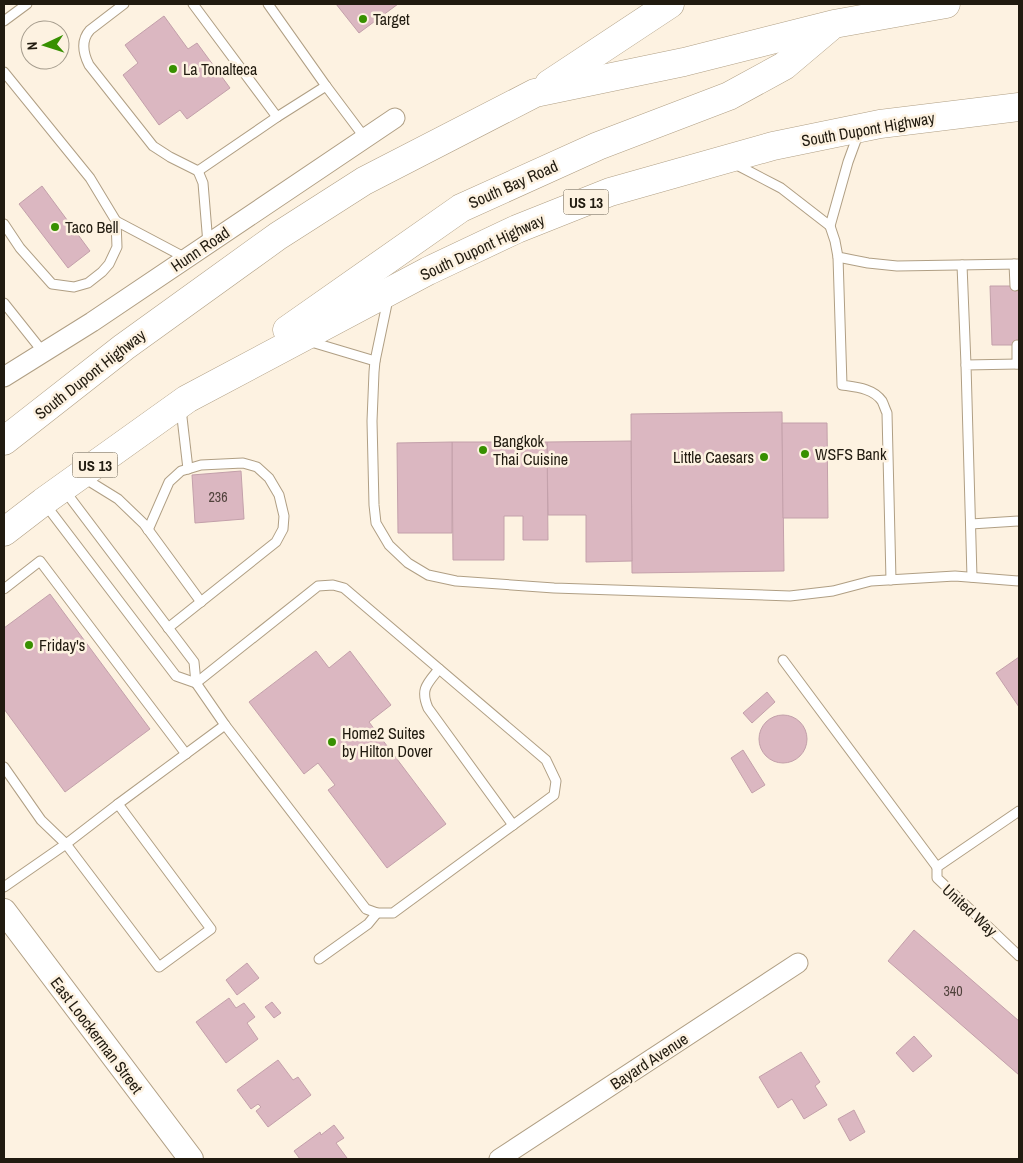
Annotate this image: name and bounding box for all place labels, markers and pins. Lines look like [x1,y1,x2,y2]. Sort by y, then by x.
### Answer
place label: Target [373,8,410,30]
marker: Target [357,13,369,25]
place label: La Tonalteca [183,58,258,80]
marker: La Tonalteca [167,63,179,75]
place label: Taco Bell [65,216,119,238]
marker: Taco Bell [49,221,61,233]
place label: Bangkok Thai Cuisine [493,430,568,470]
place label: WSFS Bank [815,443,887,465]
marker: Bangkok Thai Cuisine [477,444,489,456]
place label: Little Caesars [673,446,754,468]
marker: WSFS Bank [799,448,811,460]
marker: Little Caesars [758,451,770,463]
place label: Friday's [39,634,85,656]
marker: Friday's [23,639,35,651]
place label: Home2 Suites by Hilton Dover [342,722,433,762]
marker: Home2 Suites by Hilton Dover [326,736,338,748]

